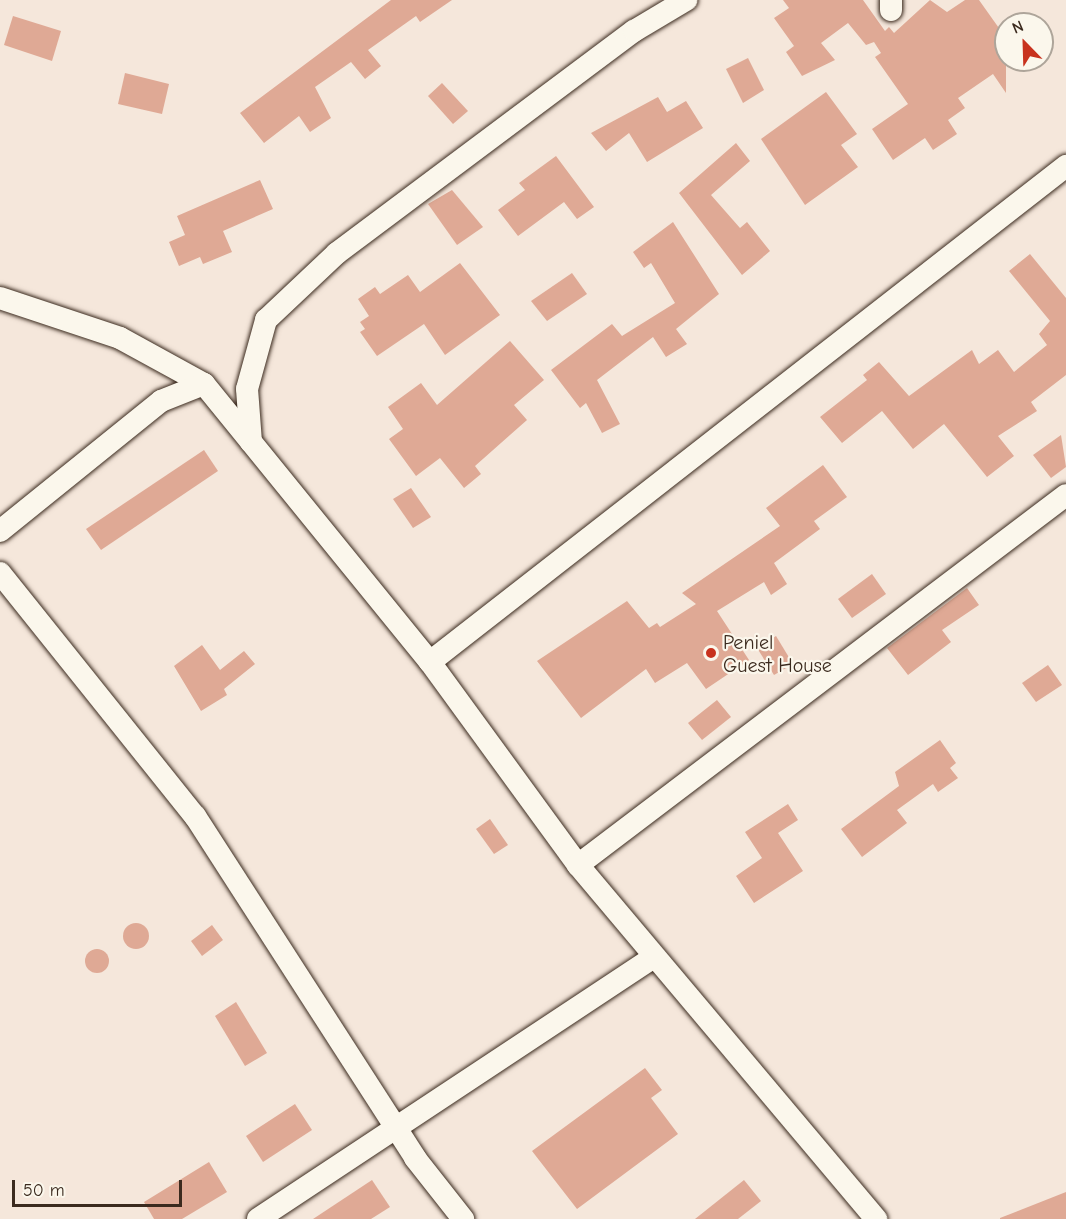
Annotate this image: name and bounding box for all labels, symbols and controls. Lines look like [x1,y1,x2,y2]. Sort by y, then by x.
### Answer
north arrow [994,12,1054,72]
text: N [1009,17,1026,38]
place label: Peniel Guest House [723,630,832,677]
marker: Peniel Guest House [704,646,718,660]
scale bar [15,1168,184,1206]
text: 50 m [23,1180,65,1201]

